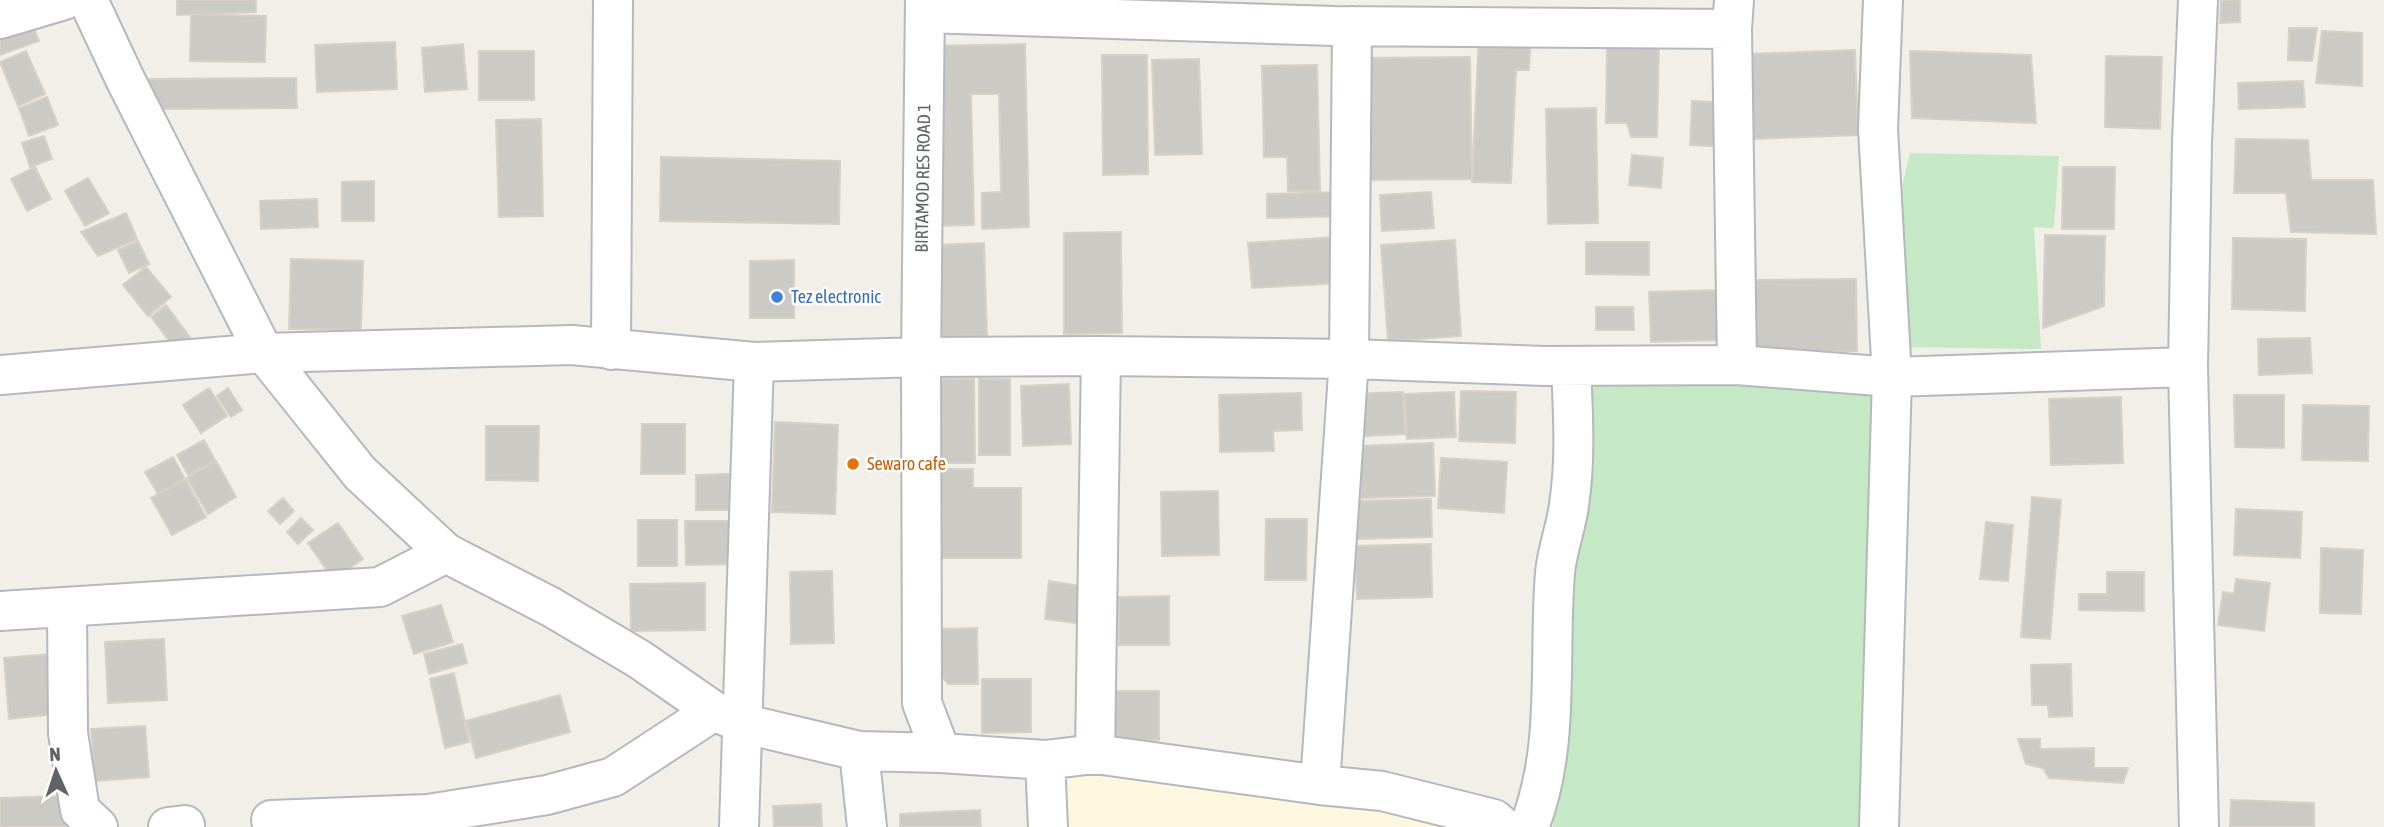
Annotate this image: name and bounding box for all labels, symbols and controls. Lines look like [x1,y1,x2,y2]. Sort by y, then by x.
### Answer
street label: BIRTAMOD RES ROAD 1 [911,103,934,253]
place label: Tez electronic [791,286,881,307]
marker: Tez electronic [769,289,785,305]
place label: Sewaro cafe [867,453,946,474]
marker: Sewaro cafe [845,456,861,472]
north arrow [21,736,91,806]
text: N [49,743,61,765]

